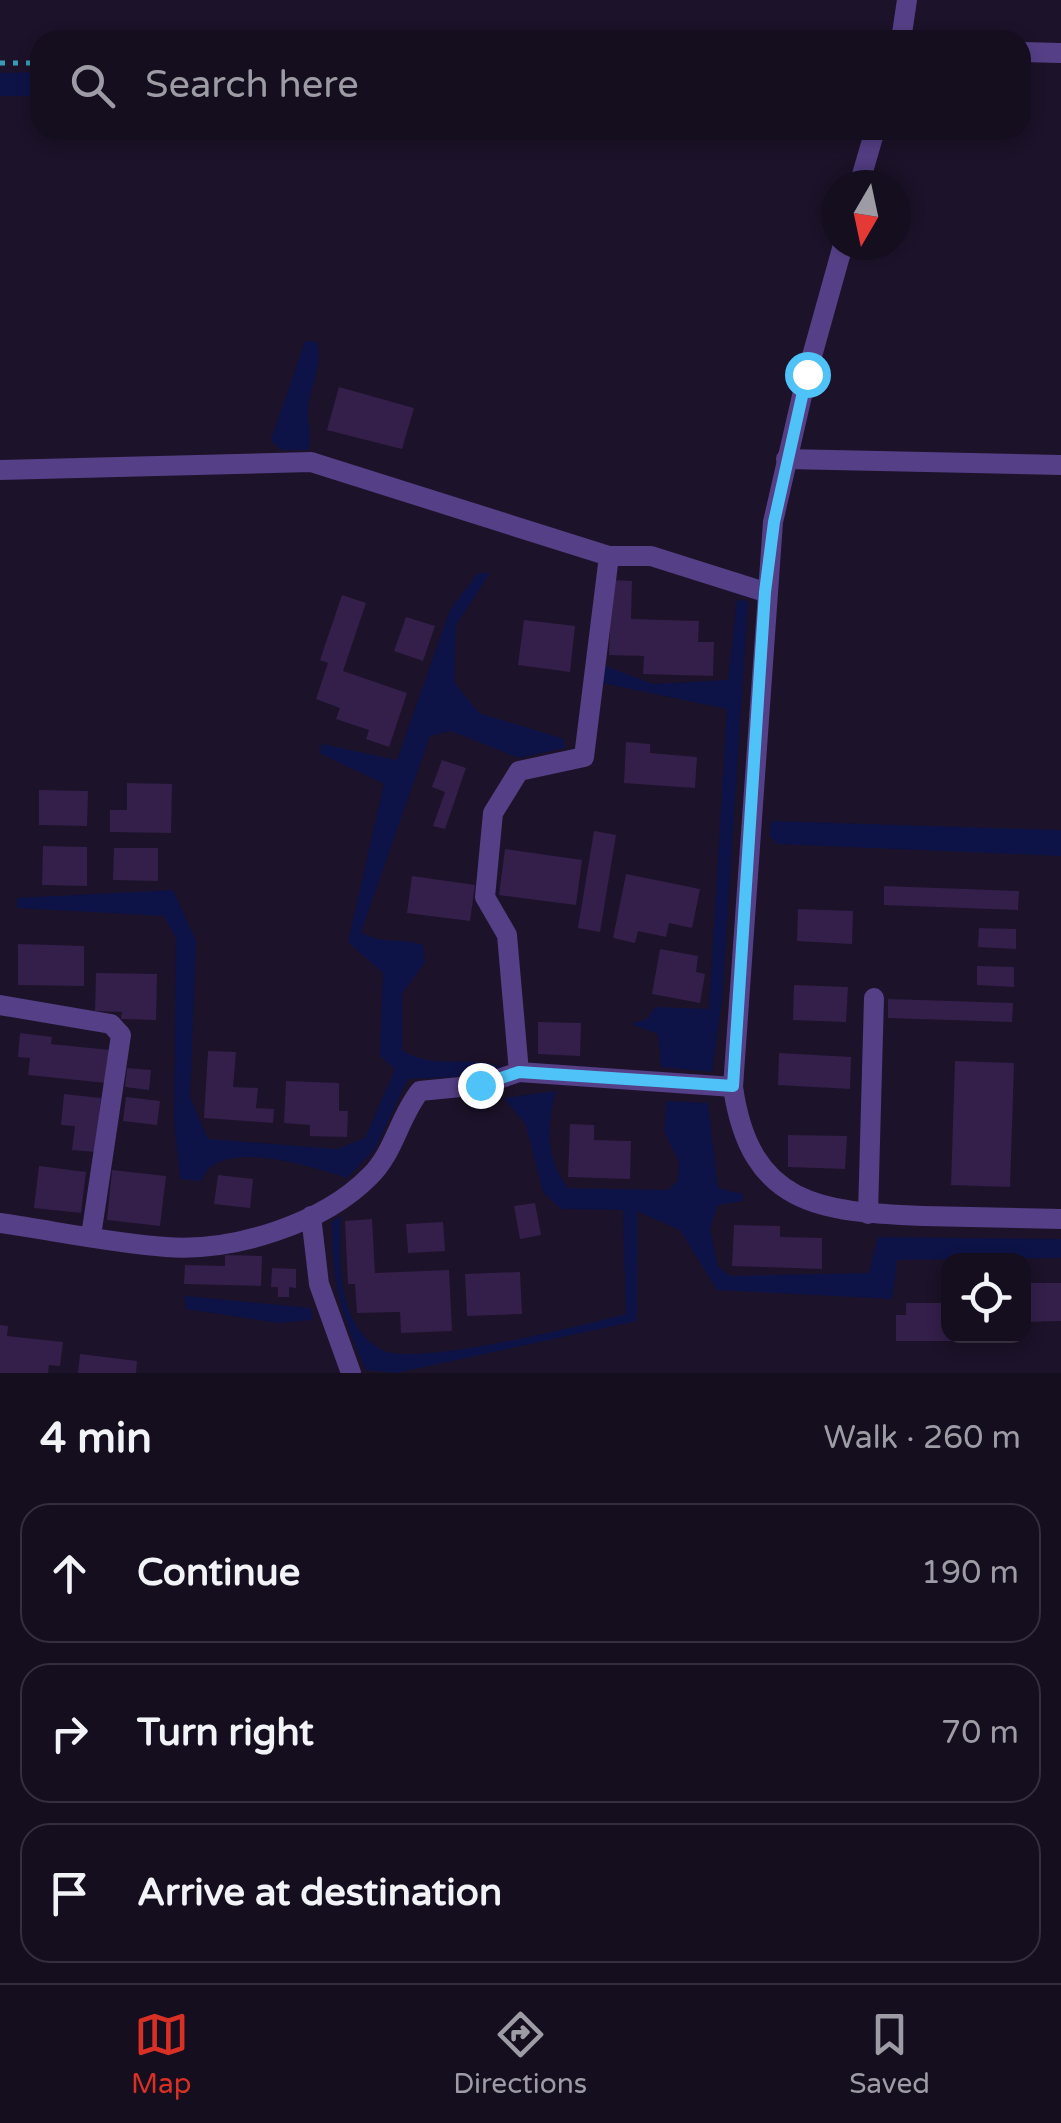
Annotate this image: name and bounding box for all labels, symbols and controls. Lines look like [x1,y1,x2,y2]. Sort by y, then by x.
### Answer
search box [30,30,1031,140]
icon: search [65,58,120,113]
text: Search here [145,62,359,108]
north arrow [821,170,911,260]
route start [785,352,831,398]
route end [458,1063,504,1109]
map controls [941,1253,1031,1343]
button: locate [941,1253,1031,1343]
text: 4 min [40,1413,152,1464]
text: Walk · 260 m [824,1419,1021,1457]
icon: ahead [42,1546,97,1601]
text: Continue [137,1550,300,1596]
text: 190 m [921,1554,1019,1592]
icon: right [42,1706,97,1761]
text: Turn right [137,1710,314,1756]
text: 70 m [941,1714,1019,1752]
icon: arrive [42,1866,97,1921]
text: Arrive at destination [137,1870,502,1916]
tab: Map [131,2007,191,2101]
tab: Directions [453,2007,587,2101]
tab: Saved [849,2007,930,2101]

